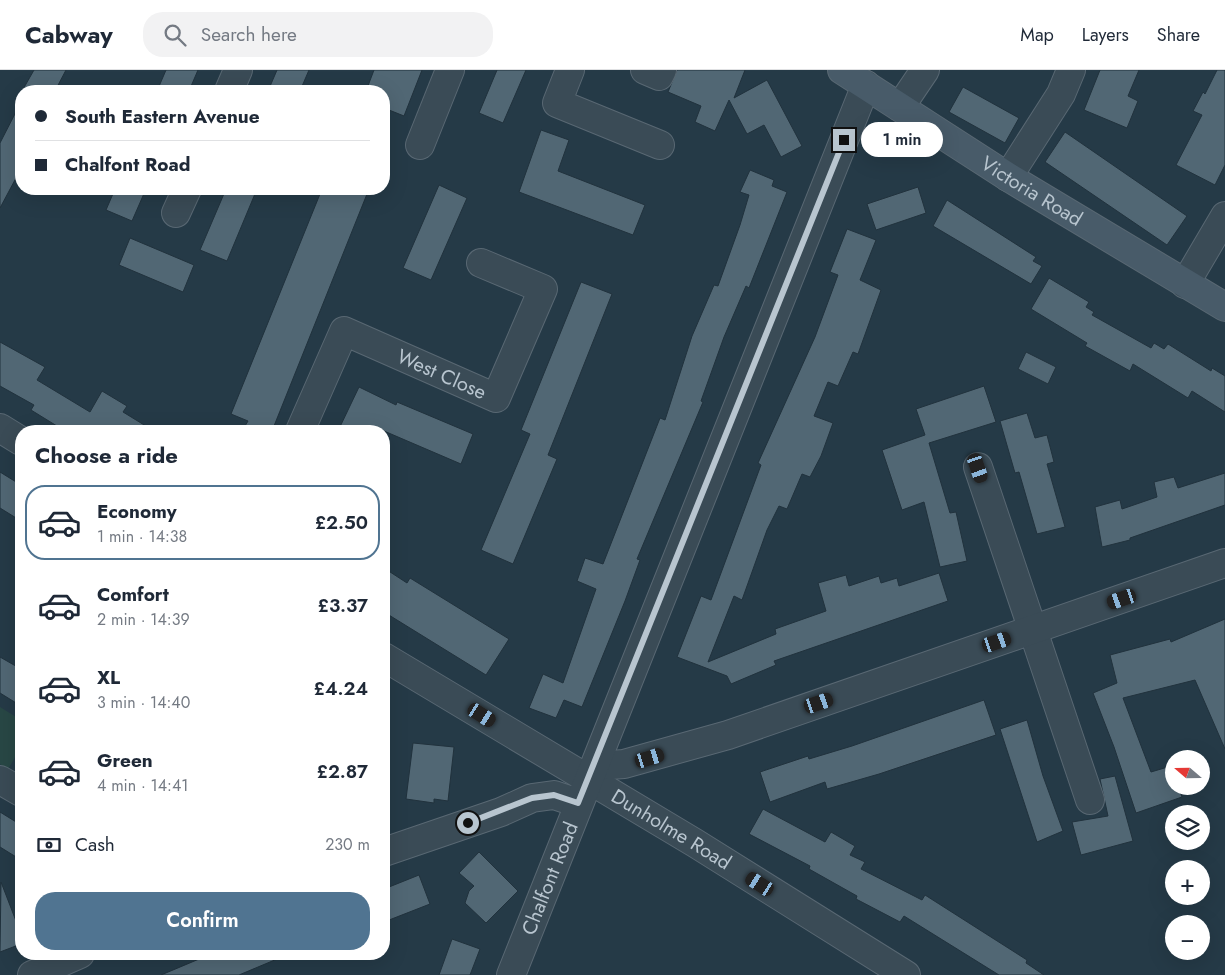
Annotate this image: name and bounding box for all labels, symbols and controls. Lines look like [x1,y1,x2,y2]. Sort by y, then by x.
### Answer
search box [143,12,493,57]
text: Cabway [25,17,113,52]
icon: search [161,21,189,49]
text: Search here [201,21,297,48]
text: Map [1020,22,1054,48]
text: Layers [1082,22,1129,48]
text: Share [1157,22,1200,48]
text: South Eastern Avenue [65,103,260,130]
callout: 1 min [862,122,944,158]
text: 1 min [883,128,921,151]
route end [833,129,855,151]
street label: Victoria Road [975,149,1088,233]
text: Chalfont Road [65,151,190,178]
street label: West Close [392,342,491,407]
text: Choose a ride [35,439,178,471]
car [966,451,989,485]
text: Economy [97,498,177,525]
icon: car [37,500,82,545]
text: £2.50 [315,509,368,536]
text: 1 min · 14:38 [97,525,187,548]
text: Comfort [97,581,169,608]
icon: car [37,583,82,628]
car [1105,587,1138,611]
text: £3.37 [317,592,368,619]
text: 2 min · 14:39 [97,608,190,631]
car [980,630,1013,654]
text: XL [97,664,120,691]
icon: car [37,666,82,711]
text: £4.24 [313,675,368,702]
text: 3 min · 14:40 [97,691,190,714]
car [802,691,835,715]
car [465,701,498,729]
car [633,746,666,770]
text: Green [97,747,153,774]
icon: car [37,749,82,794]
north arrow [1165,750,1210,795]
map controls [1165,750,1210,960]
text: £2.87 [316,758,368,785]
text: 4 min · 14:41 [97,774,188,797]
street label: Dunholme Road [606,782,737,877]
button: layers [1165,805,1210,850]
route start [457,812,479,834]
street label: Chalfont Road [514,818,586,939]
icon: cash [35,831,63,859]
text: Cash [75,831,115,858]
text: 230 m [325,833,370,856]
button: + [1165,860,1210,905]
car [743,870,776,898]
button: Confirm [35,892,370,950]
button: − [1165,915,1210,960]

